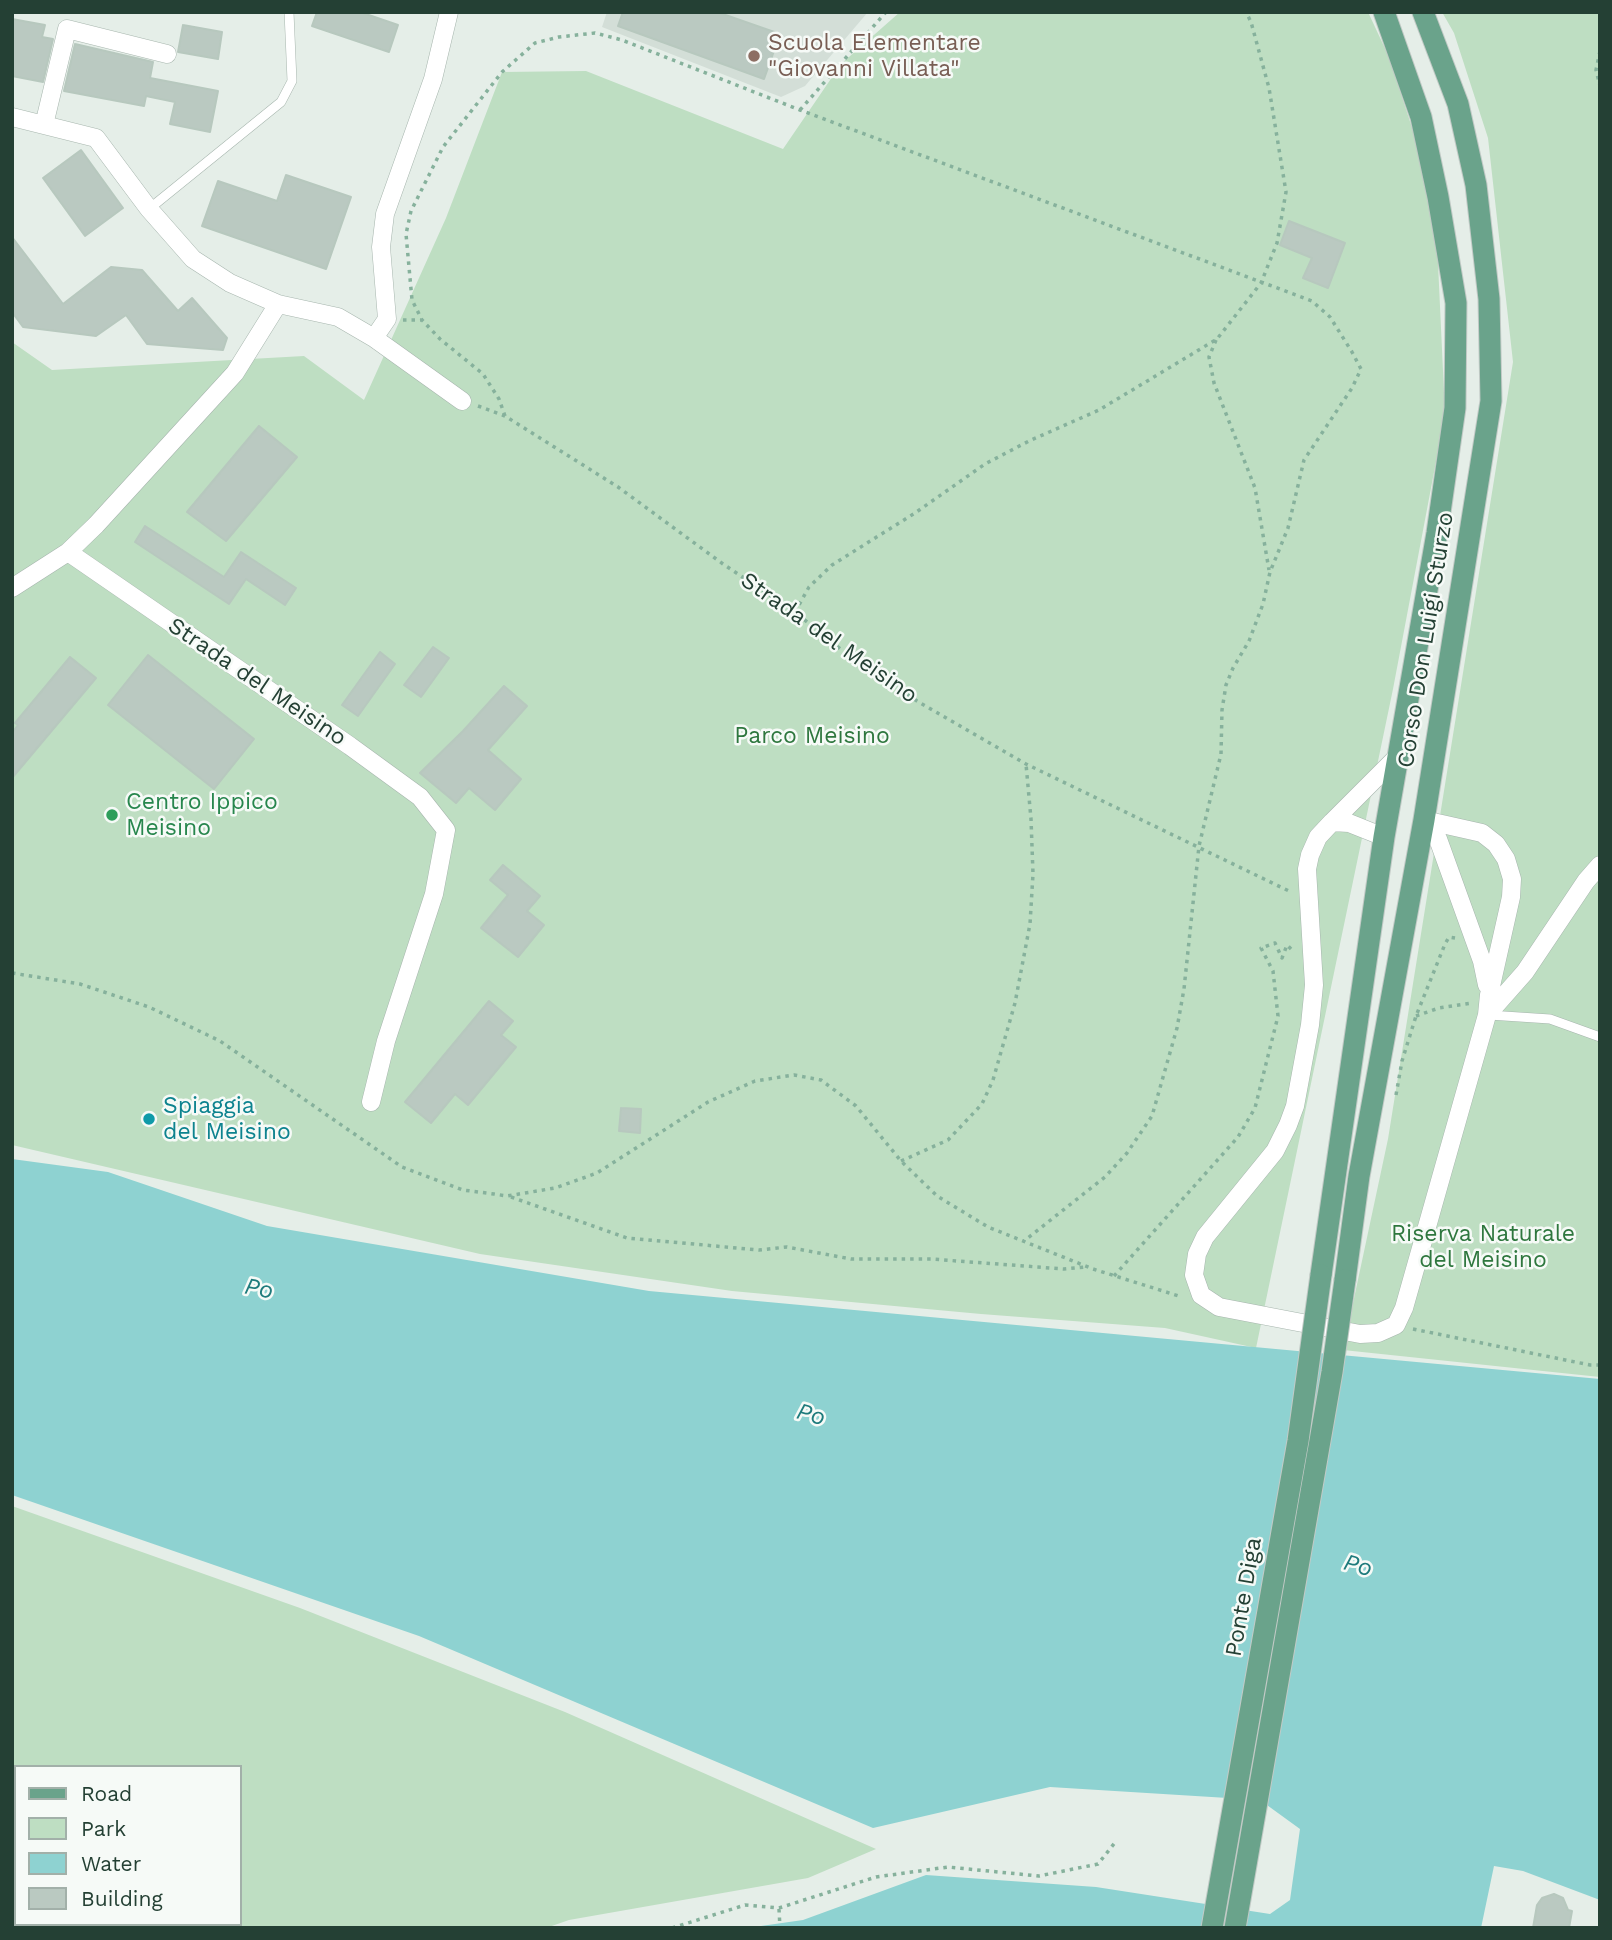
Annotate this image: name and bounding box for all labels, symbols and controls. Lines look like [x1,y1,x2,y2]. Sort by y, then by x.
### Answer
place label: Scuola Elementare "Giovanni Villata" [768,29,981,83]
marker: Scuola Elementare "Giovanni Villata" [746,48,762,64]
street label: Corso Don Luigi Sturzo [1392,510,1460,770]
street label: Strada del Meisino [735,567,923,709]
street label: Strada del Meisino [162,612,352,752]
park label: Parco Meisino [734,722,890,750]
place label: Centro Ippico Meisino [126,788,278,842]
marker: Centro Ippico Meisino [104,807,120,823]
place label: Spiaggia del Meisino [163,1092,291,1146]
marker: Spiaggia del Meisino [141,1111,157,1127]
park label: Riserva Naturale del Meisino [1391,1220,1575,1274]
water label: Po [242,1272,276,1306]
water label: Po [793,1397,829,1433]
street label: Ponte Diga [1220,1535,1268,1659]
water label: Po [1340,1548,1376,1584]
legend [14,1765,242,1926]
text: Road [81,1781,132,1806]
text: Park [81,1816,126,1841]
text: Water [81,1851,141,1876]
text: Building [81,1886,163,1911]

